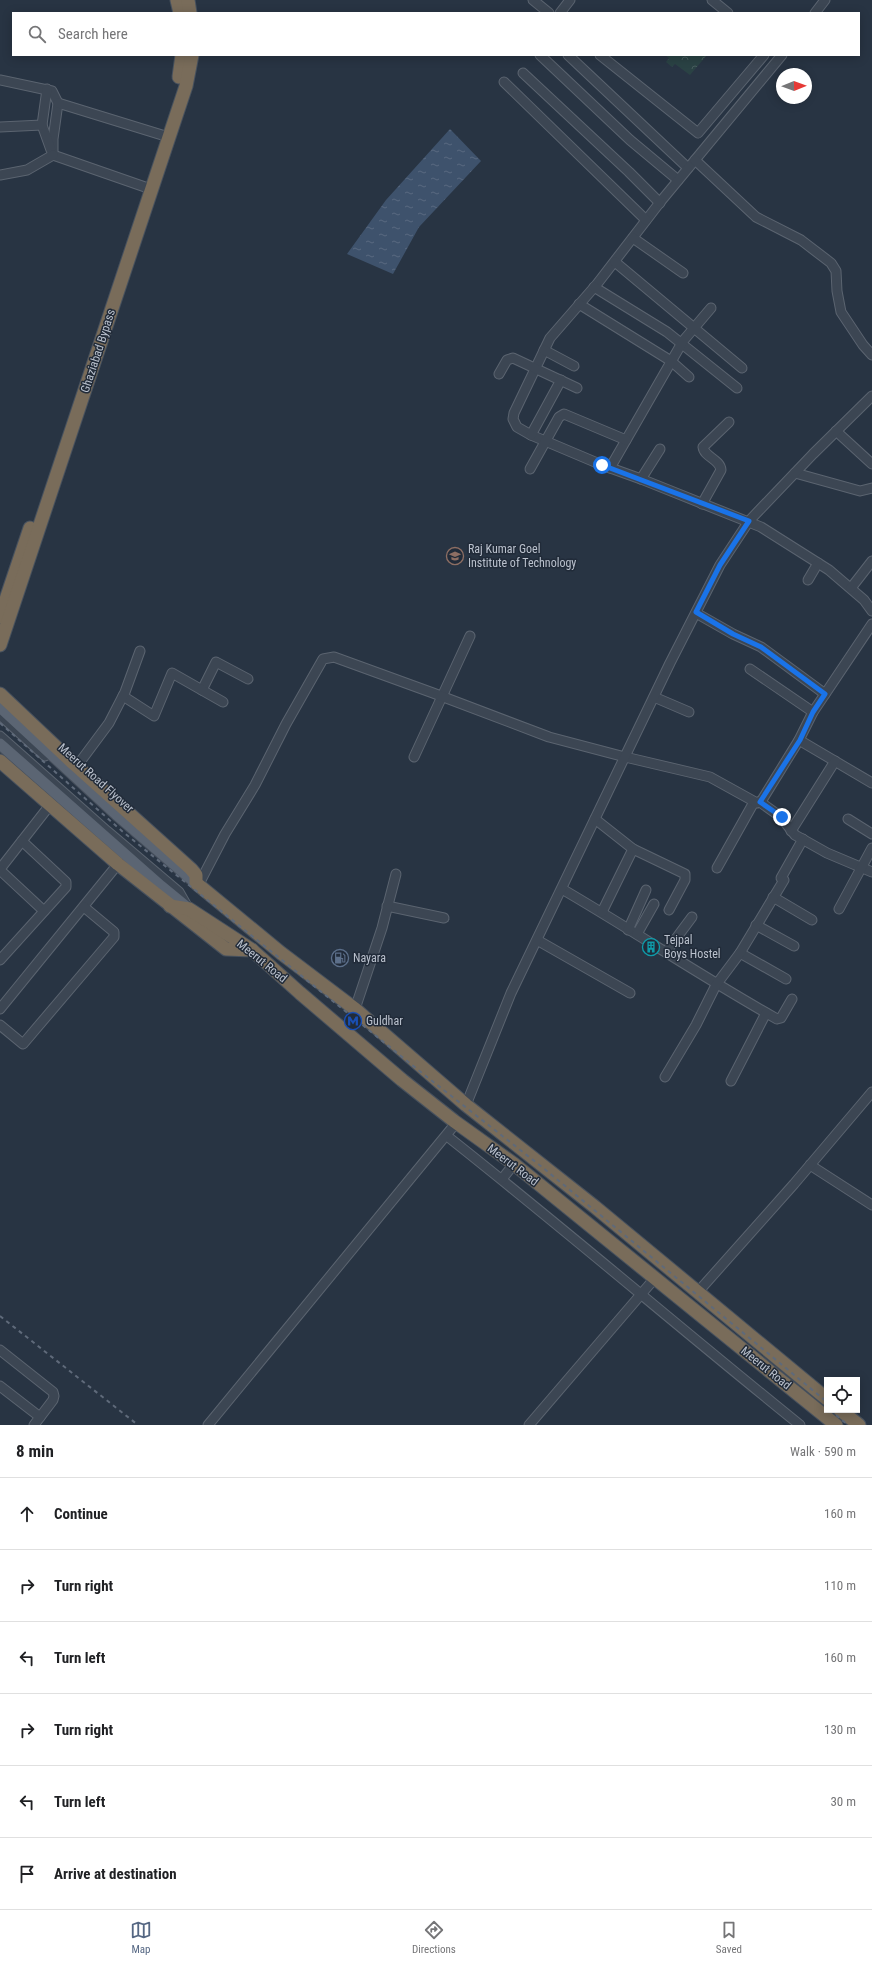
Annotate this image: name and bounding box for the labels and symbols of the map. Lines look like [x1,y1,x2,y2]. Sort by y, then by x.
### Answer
north arrow [776,68,812,104]
street label: Ghaziabad Bypass [78,307,118,395]
route start [593,456,611,474]
place label: Raj Kumar Goel Institute of Technology [468,542,576,570]
school or university icon: Raj Kumar Goel Institute of Technology [445,546,465,566]
street label: Meerut Road Flyover [55,740,137,816]
route end [773,808,791,826]
place label: Tejpal Boys Hostel [664,933,721,961]
street label: Meerut Road [234,937,290,985]
building icon: Tejpal Boys Hostel [641,937,661,957]
fuel station icon: Nayara [330,948,350,968]
place label: Nayara [353,951,386,965]
metro station icon: Guldhar [343,1011,363,1031]
place label: Guldhar [366,1014,403,1028]
street label: Meerut Road [485,1141,541,1189]
street label: Meerut Road [738,1344,794,1392]

